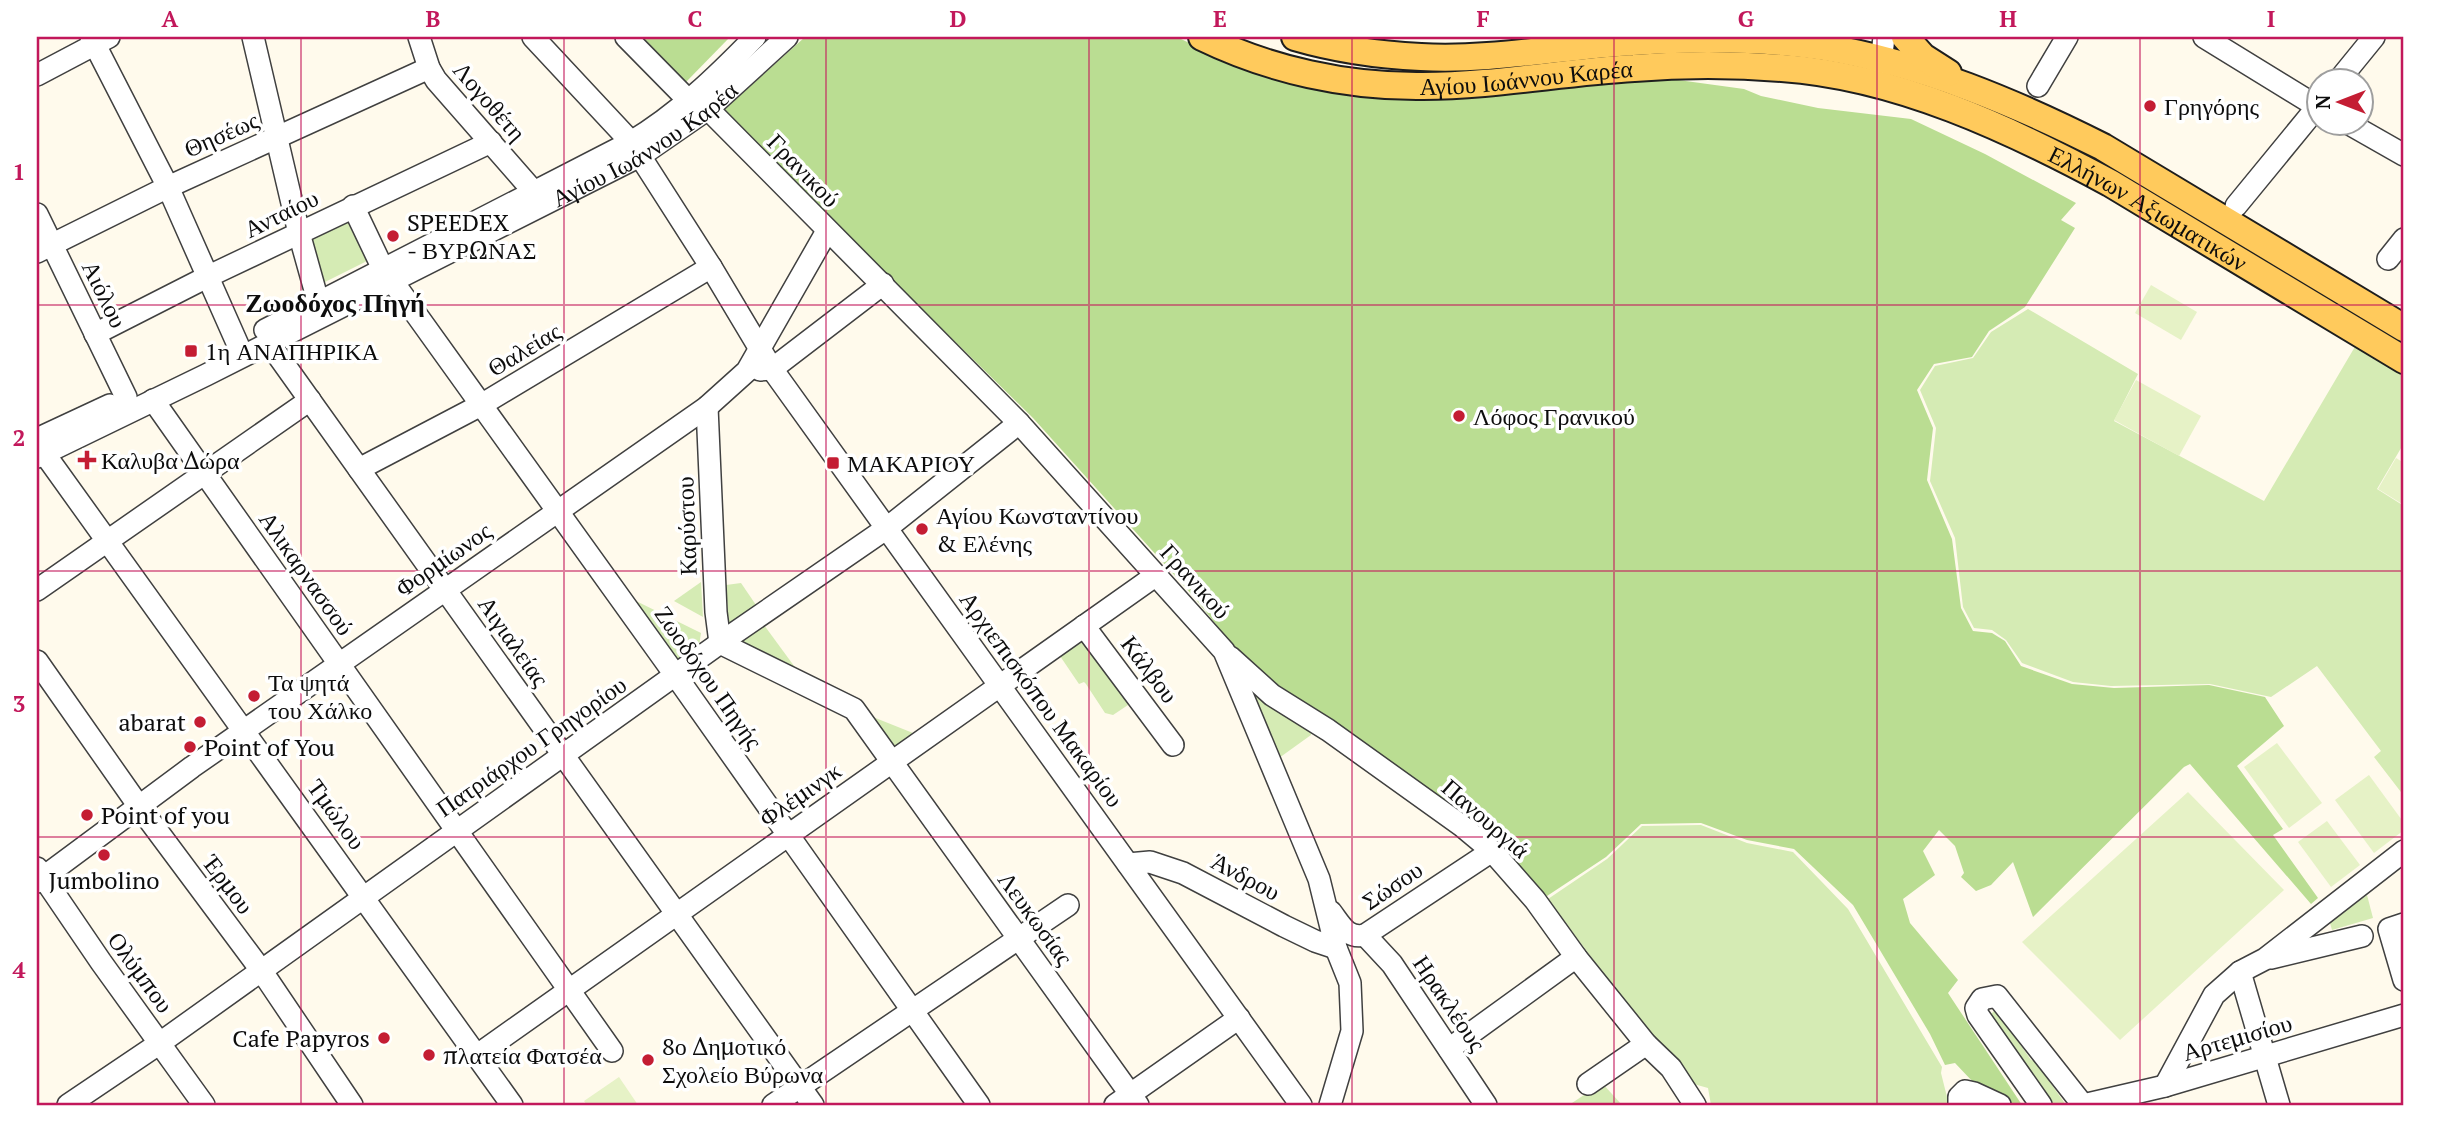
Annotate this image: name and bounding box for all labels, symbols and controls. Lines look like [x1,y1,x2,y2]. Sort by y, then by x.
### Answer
text: A [162,3,179,34]
text: B [426,3,441,34]
text: C [688,3,703,34]
text: D [950,3,967,34]
text: E [1213,3,1227,34]
text: F [1476,3,1490,34]
text: G [1738,3,1755,34]
text: H [1999,3,2017,34]
text: I [2267,3,2275,34]
street label: Αγίου Ιωάννου Καρέα [1420,52,1634,102]
street label: Λογοθέτη [447,54,533,148]
north arrow [2304,66,2374,136]
street label: Αγίου Ιωάννου Καρέα [546,74,744,214]
place label: Γρηγόρης [2164,90,2260,122]
text: N [2310,94,2335,109]
marker: Γρηγόρης [2142,98,2158,114]
street label: Θησέως [179,103,264,165]
street label: Γρανικού [761,126,847,214]
street label: Ελλήνων Αξιωματικών [2043,138,2254,278]
text: 1 [13,156,26,187]
street label: Ανταίου [238,181,324,245]
place label: SPEEDEX - ΒΥΡΩΝΑΣ [407,206,537,266]
marker: SPEEDEX - ΒΥΡΩΝΑΣ [385,228,401,244]
street label: Αιόλου [75,255,135,333]
district label: Ζωοδόχος Πηγή [245,285,425,319]
street label: Θαλείας [481,314,567,383]
place label: 1η ΑΝΑΠΗΡΙΚΑ [205,335,380,367]
marker: 1η ΑΝΑΠΗΡΙΚΑ [183,343,199,359]
place label: Λόφος Γρανικού [1473,400,1635,432]
marker: Λόφος Γρανικού [1451,408,1467,424]
text: 2 [13,422,26,453]
place label: Καλυβα Δώρα [101,444,240,476]
place label: ΜΑΚΑΡΙΟΥ [847,447,975,479]
marker: Καλυβα Δώρα [79,452,95,468]
marker: ΜΑΚΑΡΙΟΥ [825,455,841,471]
street label: Καρύστου [668,476,704,576]
place label: Αγίου Κωνσταντίνου & Ελένης [936,499,1138,559]
street label: Αλικαρνασσού [252,505,362,641]
street label: Φορμίωνος [389,514,498,604]
marker: Αγίου Κωνσταντίνου & Ελένης [914,521,930,537]
street label: Γρανικού [1154,536,1238,626]
street label: Αρχιεπισκόπου Μακαρίου [953,585,1131,813]
street label: Αιγιαλείας [471,589,557,693]
street label: Ζωοδόχου Πηγής [648,599,771,755]
street label: Κάλβου [1114,629,1186,709]
place label: Τα ψητά του Χάλκο [268,666,372,726]
street label: Πατριάρχου Γρηγορίου [429,668,633,824]
text: 3 [13,688,26,719]
marker: Τα ψητά του Χάλκο [246,688,262,704]
place label: abarat [118,706,186,738]
marker: abarat [192,714,208,730]
place label: Point of You [204,731,335,763]
marker: Point of You [182,739,198,755]
street label: Φλέμινγκ [753,754,847,834]
street label: Πανουργιά [1435,771,1537,865]
street label: Τμώλου [301,772,373,856]
place label: Point of you [101,799,230,831]
marker: Point of you [79,807,95,823]
street label: Άνδρου [1206,845,1286,907]
marker: Jumbolino [96,847,112,863]
street label: Έρμου [196,847,262,920]
street label: Σώσου [1355,853,1429,917]
place label: Jumbolino [49,864,160,896]
street label: Λευκωσίας [991,865,1081,972]
street label: Ολύμπου [101,925,181,1019]
street label: Ηρακλέους [1406,949,1494,1058]
text: 4 [13,954,26,985]
street label: Αρτεμισίου [2178,1006,2296,1068]
place label: Cafe Papyros [232,1022,370,1054]
marker: Cafe Papyros [376,1030,392,1046]
place label: 8ο Δημοτικό Σχολείο Βύρωνα [662,1030,824,1090]
place label: πλατεία Φατσέα [443,1039,602,1071]
marker: πλατεία Φατσέα [421,1047,437,1063]
marker: 8ο Δημοτικό Σχολείο Βύρωνα [640,1052,656,1068]

